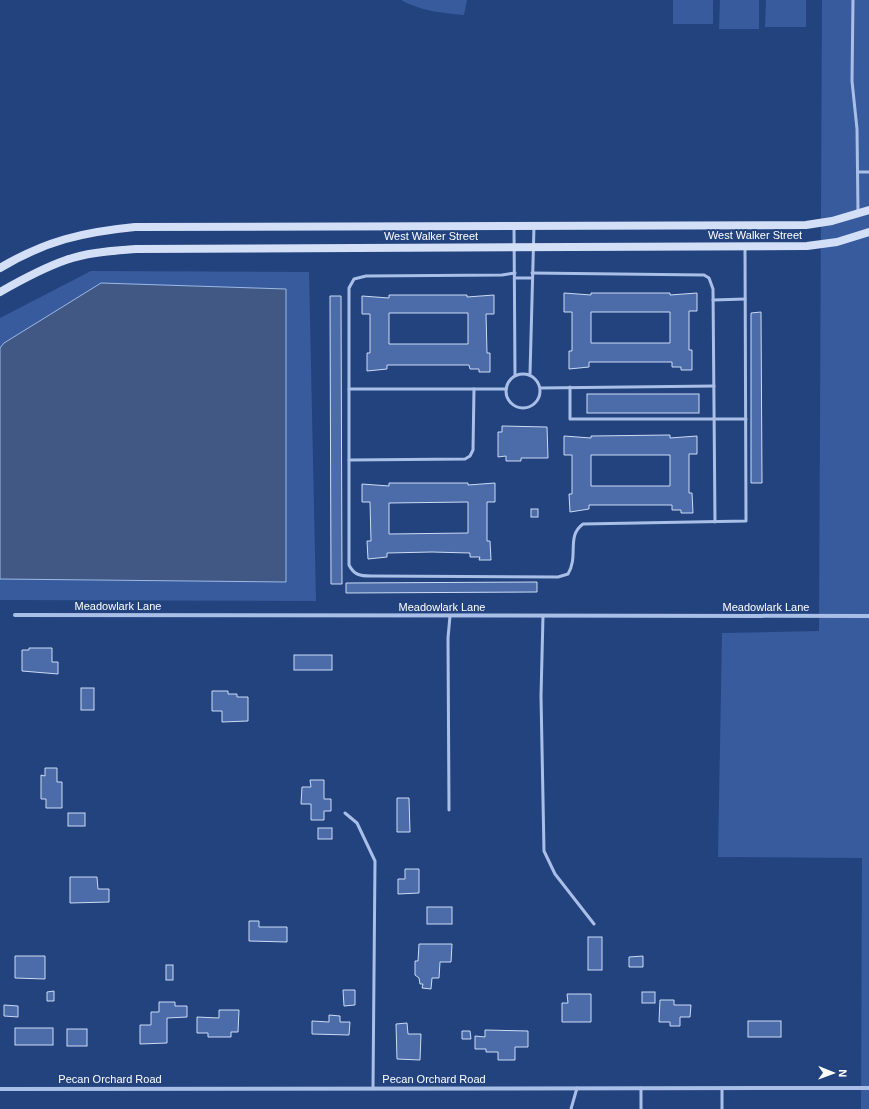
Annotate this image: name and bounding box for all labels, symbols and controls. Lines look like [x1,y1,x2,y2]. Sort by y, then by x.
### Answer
street label: West Walker Street [708,229,802,241]
street label: West Walker Street [384,230,478,242]
street label: Meadowlark Lane [75,600,161,612]
street label: Meadowlark Lane [399,601,485,613]
street label: Meadowlark Lane [723,601,809,613]
north arrow [813,1053,853,1093]
text: N [837,1069,849,1077]
street label: Pecan Orchard Road [58,1073,162,1085]
street label: Pecan Orchard Road [382,1073,486,1085]

